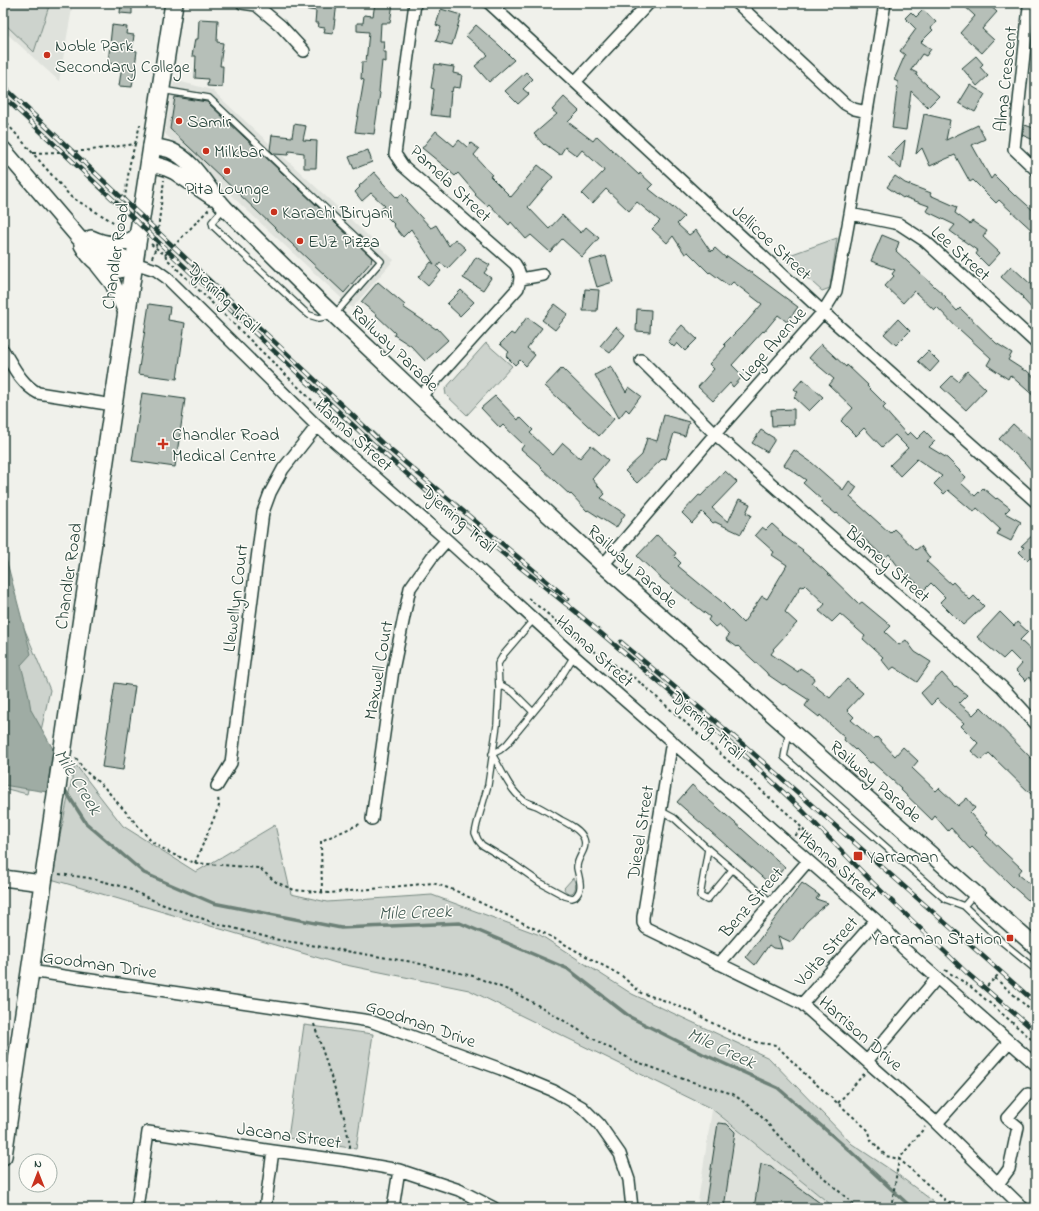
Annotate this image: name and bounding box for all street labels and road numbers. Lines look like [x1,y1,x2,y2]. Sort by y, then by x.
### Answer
street label: Alma Crescent [989,25,1025,133]
street label: Pamela Street [403,140,496,229]
street label: Jellicoe Street [725,199,817,288]
street label: Chandler Road [97,201,137,311]
street label: Lee Street [924,221,995,288]
street label: Djerring Trail [179,256,265,341]
street label: Railway Parade [343,300,445,399]
street label: Liege Avenue [733,301,815,389]
street label: Hanna Street [308,394,398,479]
street label: Djerring Trail [413,480,501,561]
street label: Railway Parade [580,520,684,616]
street label: Blamey Street [838,520,935,610]
street label: Chandler Road [50,521,90,631]
street label: Llewellyn Court [217,543,256,654]
street label: Hanna Street [549,610,639,695]
street label: Maxwell Court [358,619,401,722]
street label: Djerring Trail [662,685,750,768]
street label: Railway Parade [823,735,927,830]
street label: Diesel Street [622,784,662,882]
street label: Hanna Street [791,825,882,908]
street label: Benz Street [714,862,791,945]
street label: Volta Street [789,911,866,994]
street label: Goodman Drive [41,945,159,987]
street label: Harrison Drive [812,991,908,1079]
street label: Goodman Drive [362,994,480,1056]
street label: Jacana Street [235,1117,342,1157]

